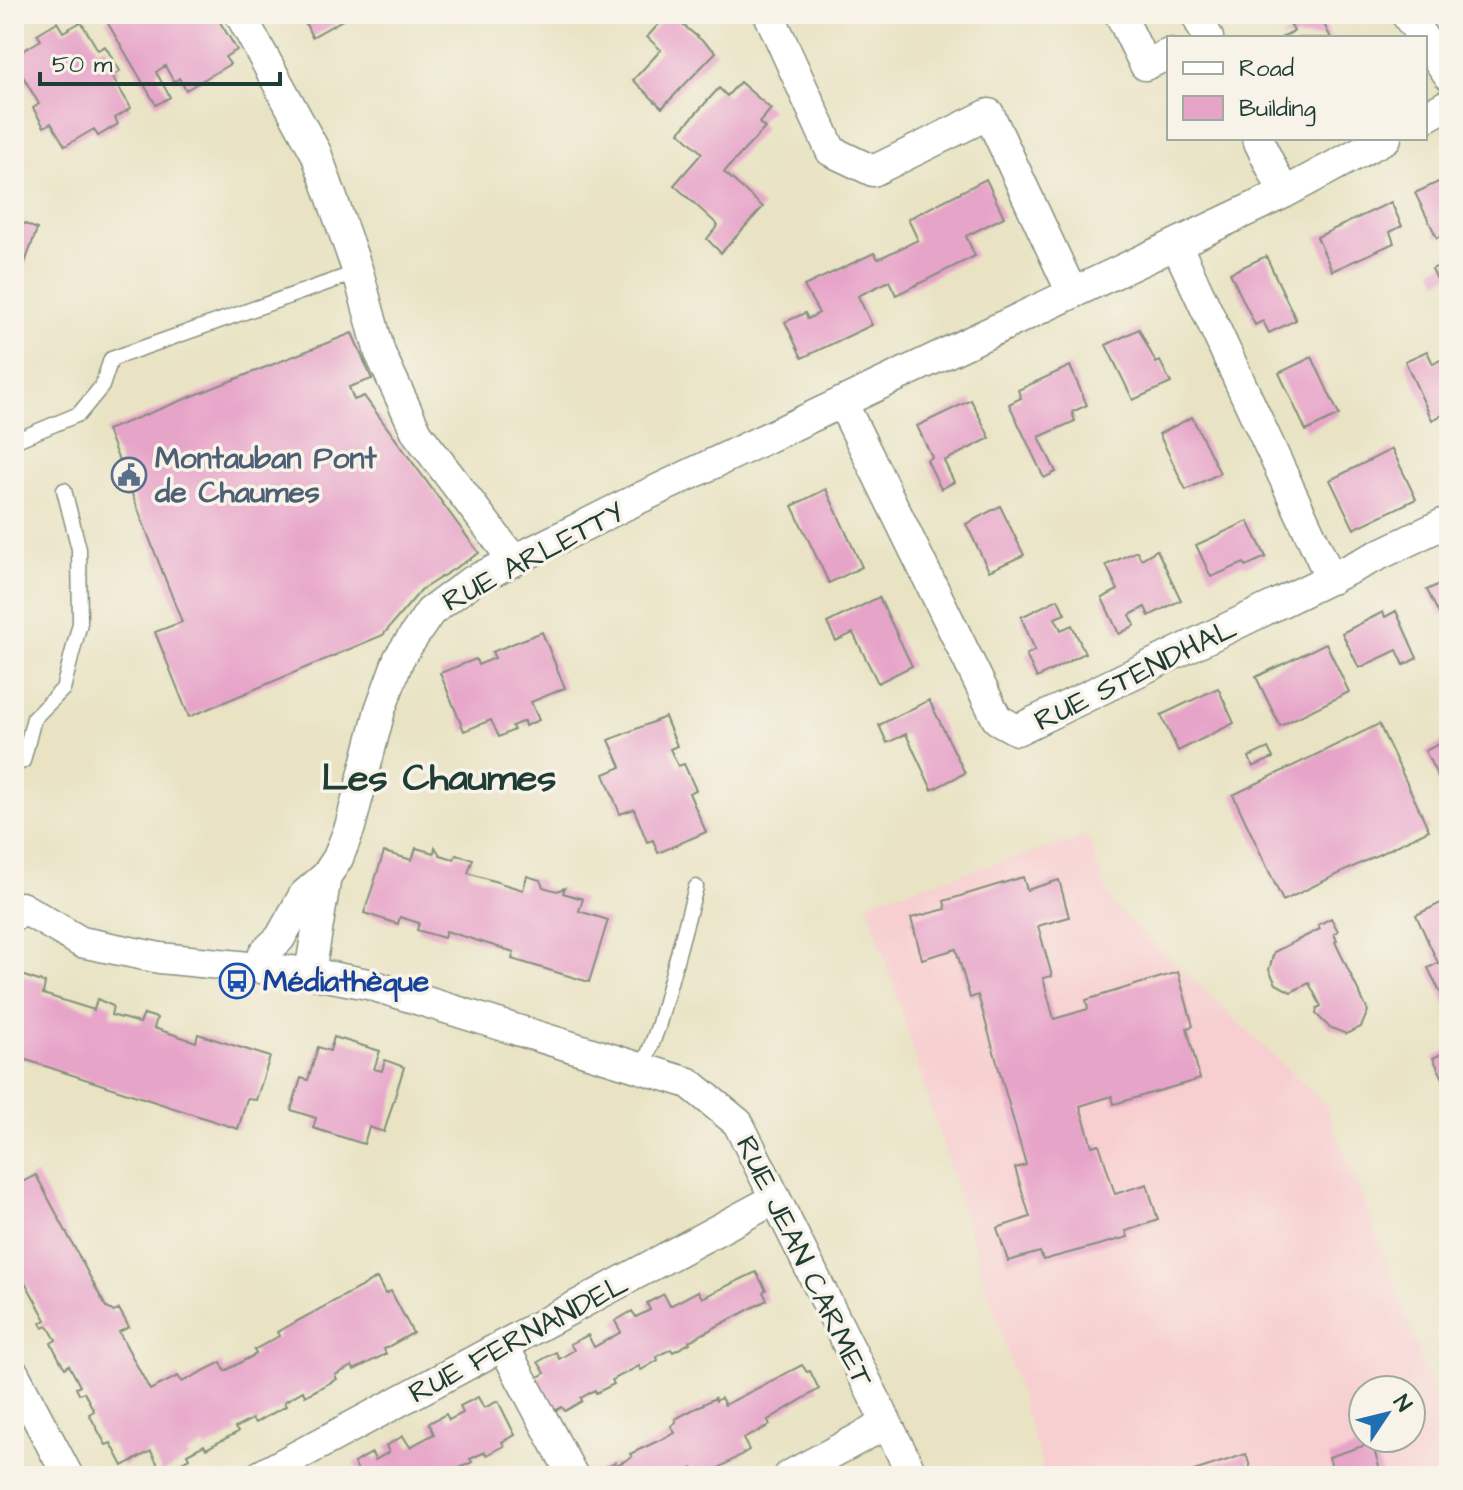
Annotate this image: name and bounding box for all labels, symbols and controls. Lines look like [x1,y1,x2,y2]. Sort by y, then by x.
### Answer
scale bar [40,36,280,86]
legend [1167,36,1427,140]
text: 50 m [52,48,113,82]
text: Road [1239,52,1294,86]
text: Building [1239,92,1316,127]
place label: Montauban Pont de Chaumes [154,438,377,514]
public building icon: Montauban Pont de Chaumes [110,456,148,494]
street label: RUE ARLETTY [435,491,632,623]
street label: RUE STENDHAL [1027,608,1244,742]
district label: Les Chaumes [322,753,556,805]
place label: Médiathèque [263,961,429,1003]
bus stop icon: Médiathèque [218,962,256,1000]
street label: RUE JEAN CARMET [725,1129,883,1394]
street label: RUE FERNANDEL [401,1263,636,1414]
north arrow [1347,1374,1427,1454]
text: N [1386,1389,1419,1418]

